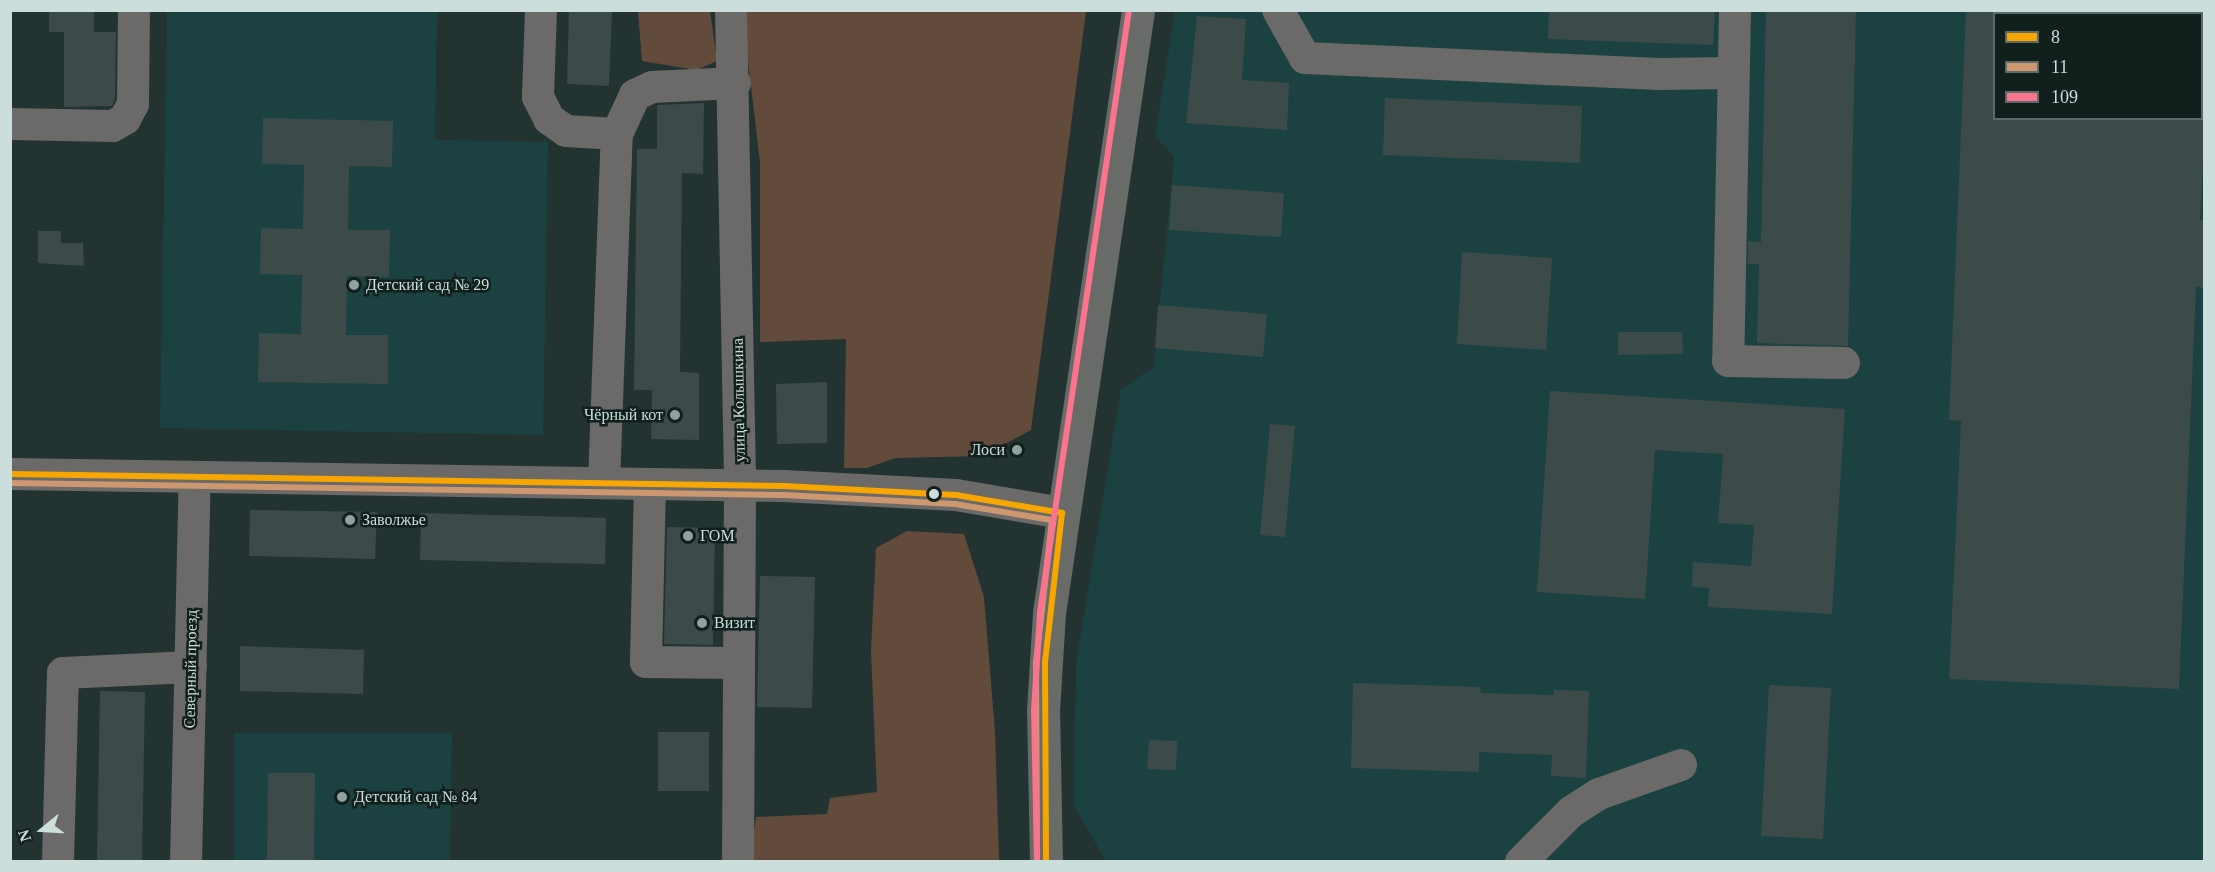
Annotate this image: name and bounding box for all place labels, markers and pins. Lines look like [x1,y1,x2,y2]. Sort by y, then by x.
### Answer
place label: Детский сад № 29 [366,275,489,295]
marker: Детский сад № 29 [347,278,361,292]
place label: Чёрный кот [584,405,663,425]
marker: Чёрный кот [668,408,682,422]
place label: Лоси [970,440,1005,460]
marker: Лоси [1010,443,1024,457]
unlabelled marker [928,488,940,500]
place label: Заволжье [362,510,426,530]
marker: Заволжье [343,513,357,527]
place label: ГОМ [700,526,735,546]
marker: ГОМ [681,529,695,543]
place label: Визит [714,613,755,633]
marker: Визит [695,616,709,630]
place label: Детский сад № 84 [354,787,477,807]
marker: Детский сад № 84 [335,790,349,804]

